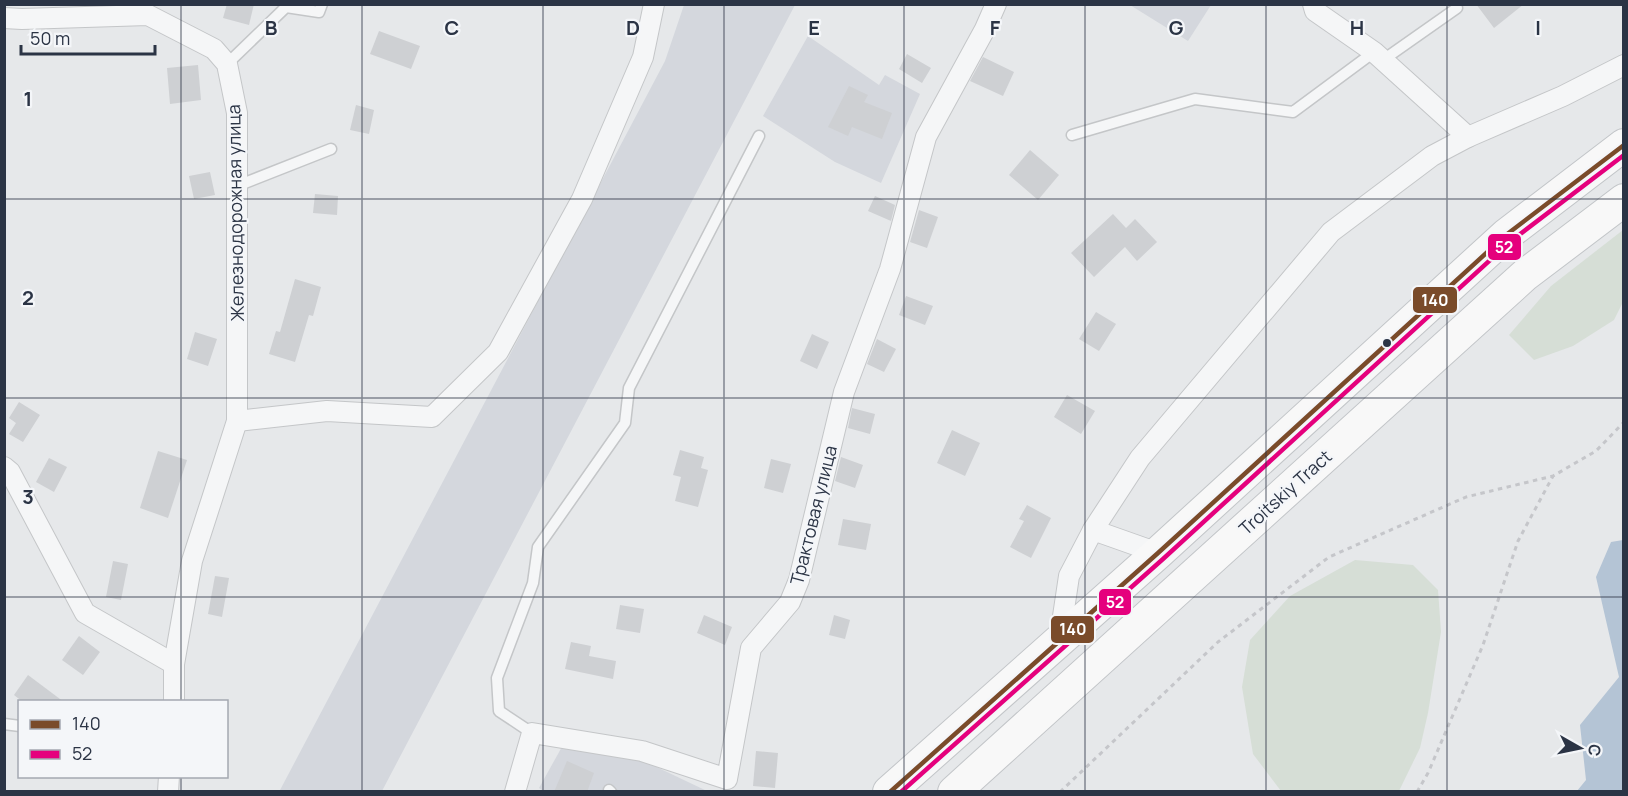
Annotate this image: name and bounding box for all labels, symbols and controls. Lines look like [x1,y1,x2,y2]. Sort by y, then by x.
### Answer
text: B [265,14,278,41]
text: C [445,14,459,41]
text: D [626,14,640,41]
text: E [808,14,820,41]
text: F [990,14,1001,41]
text: G [1169,14,1184,41]
text: H [1350,14,1364,41]
text: I [1535,14,1541,41]
scale bar [21,18,154,56]
text: 50 m [30,26,70,50]
text: 1 [24,85,32,112]
street label: Железнодорожная улица [221,104,249,322]
line badge: 52 [1487,233,1522,261]
text: 52 [1495,236,1513,258]
text: 2 [22,284,34,311]
line badge: 140 [1412,286,1458,314]
text: 140 [1421,289,1449,311]
unlabelled marker [1381,337,1393,349]
street label: Трактовая улица [784,443,842,587]
street label: Troitskiy Tract [1233,444,1337,540]
text: 3 [22,483,34,510]
line badge: 52 [1098,588,1132,616]
text: 52 [1106,591,1124,613]
line badge: 140 [1050,615,1095,644]
text: 140 [1059,618,1087,640]
legend [18,700,228,778]
text: 140 [72,711,101,735]
north arrow [1550,718,1610,778]
text: 52 [72,741,92,765]
text: С [1583,743,1607,758]

